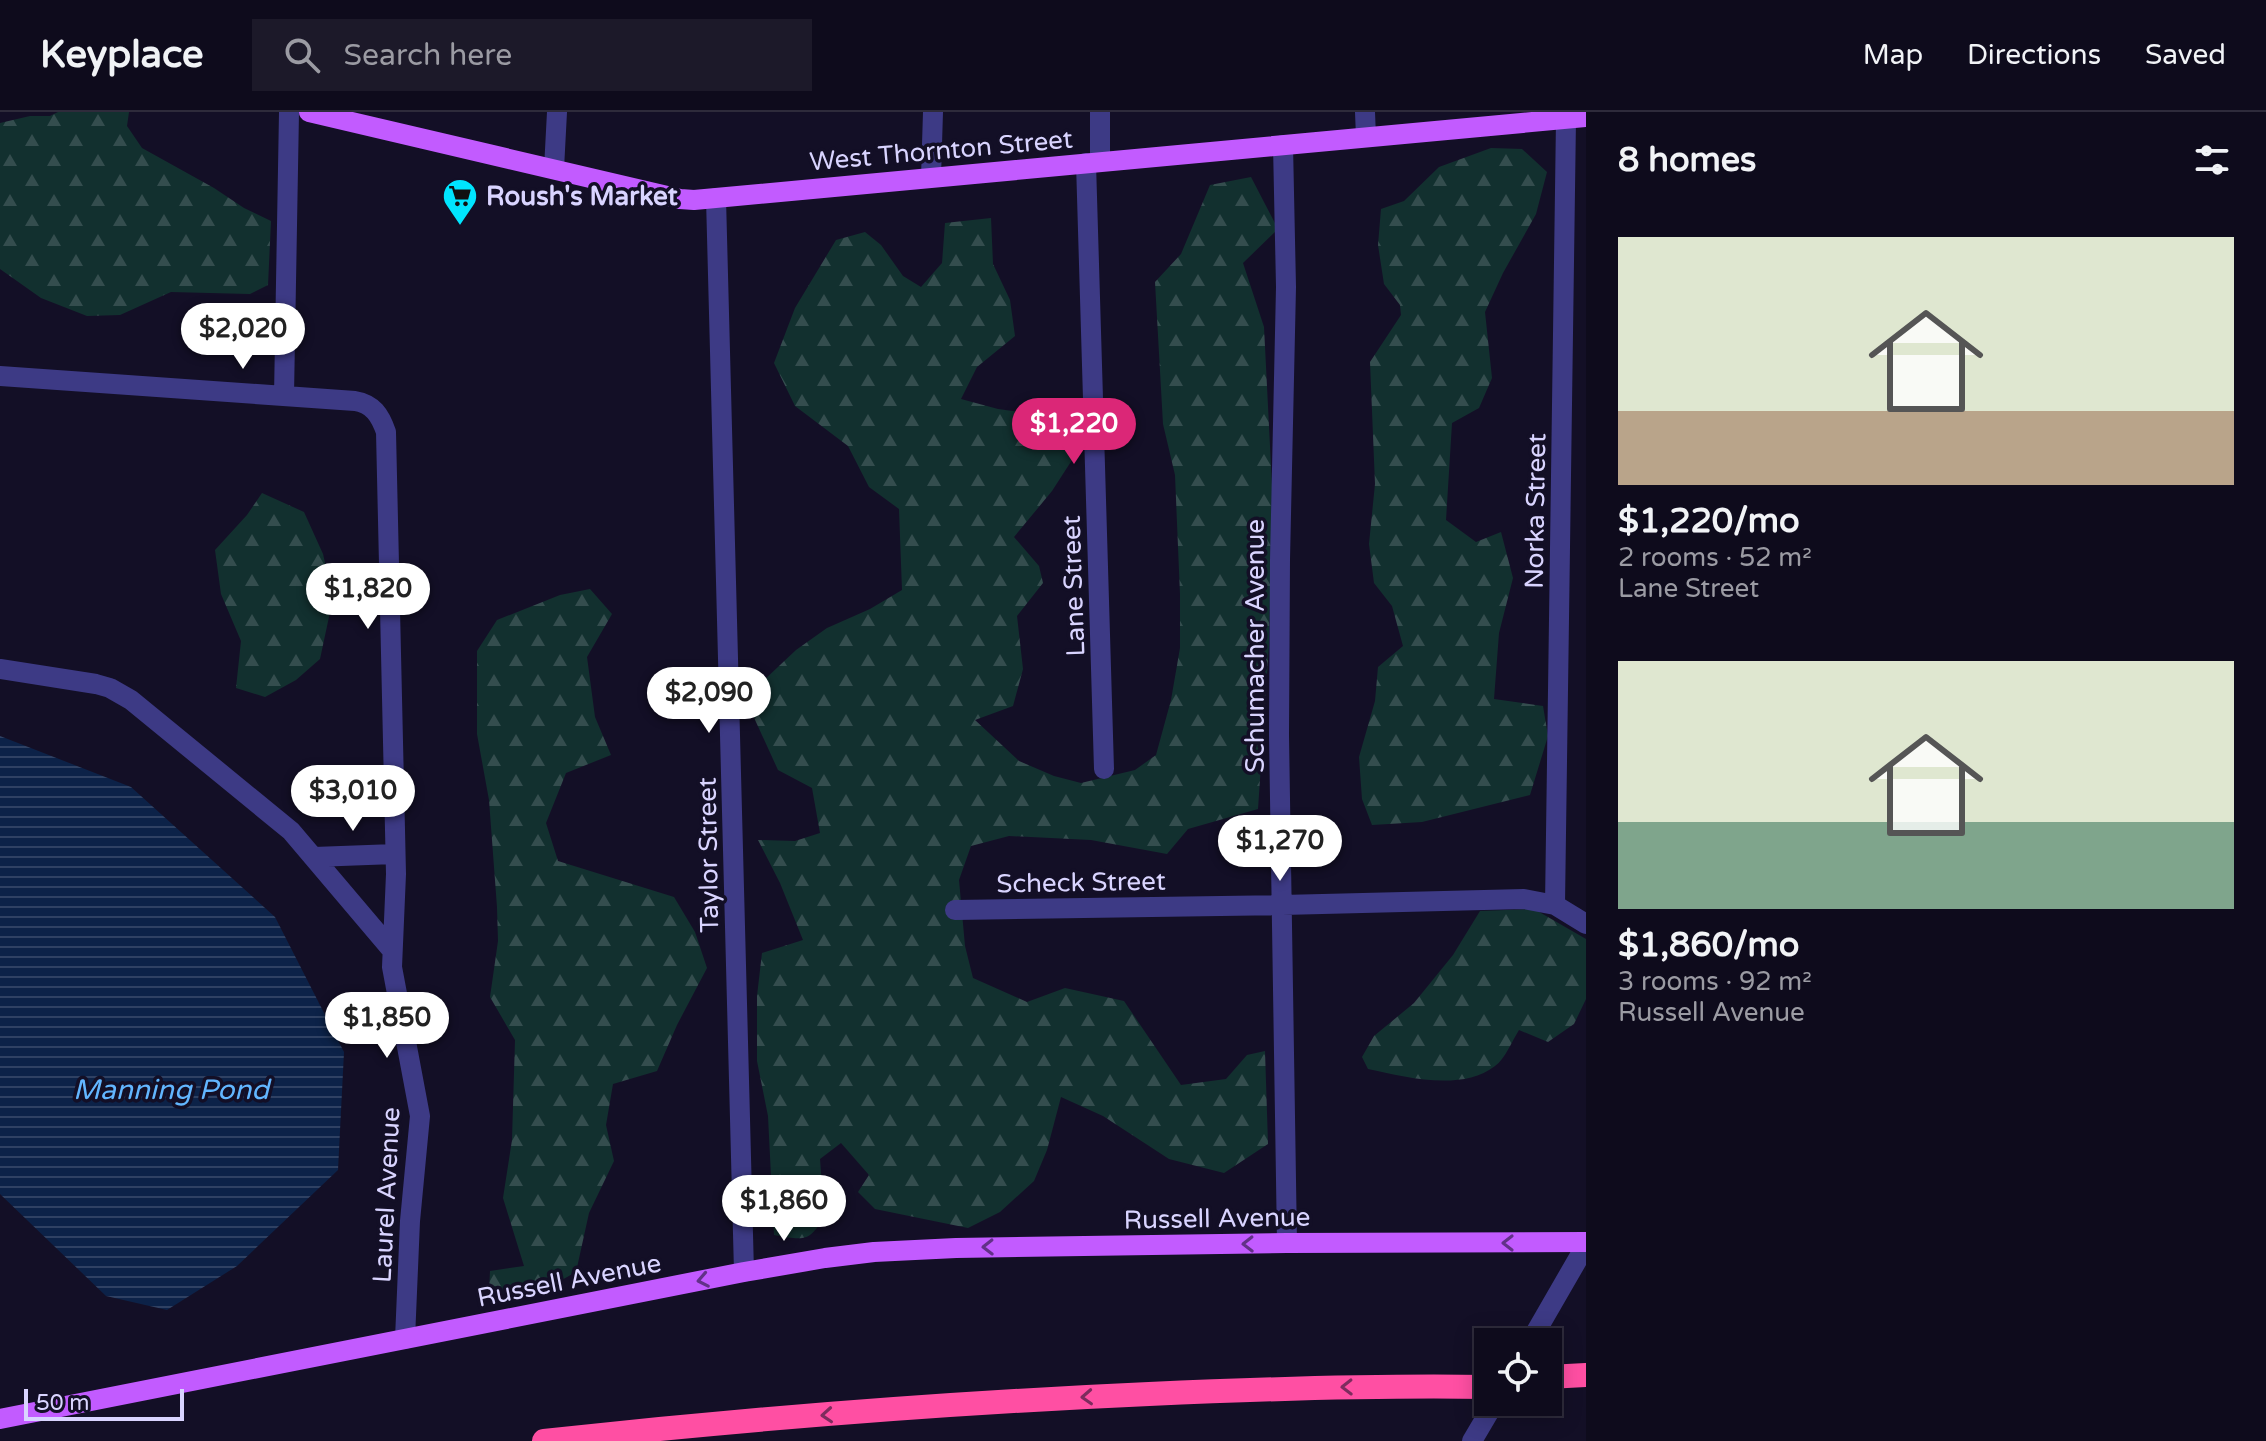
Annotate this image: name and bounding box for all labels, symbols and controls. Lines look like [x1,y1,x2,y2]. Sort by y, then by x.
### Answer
search box [252,19,812,91]
text: Keyplace [40,32,204,78]
icon: search [280,33,324,77]
text: Search here [344,37,512,74]
text: Map [1863,38,1923,72]
text: Directions [1967,38,2101,72]
text: Saved [2145,38,2226,72]
street label: West Thornton Street [808,124,1074,177]
icon: filters [2190,138,2234,182]
text: 8 homes [1618,140,1756,181]
supermarket icon: Roush's Market [441,177,479,227]
place label: Roush's Market [486,181,678,212]
icon: home [1854,289,1998,433]
pin: $2,020 [178,303,308,371]
text: $2,020 [199,313,287,344]
pin: $1,220 [1009,398,1139,466]
text: $1,220 [1030,408,1118,439]
street label: Norka Street [1519,433,1552,589]
text: $1,220/mo [1618,501,1800,542]
street label: Lane Street [1056,515,1091,657]
street label: Schumacher Avenue [1240,519,1271,773]
text: 2 rooms · 52 m² [1618,542,1812,573]
pin: $1,820 [303,563,433,631]
text: $1,820 [324,573,412,604]
text: Lane Street [1618,573,1759,604]
pin: $2,090 [644,667,774,735]
text: $2,090 [665,677,753,708]
icon: home [1854,713,1998,857]
pin: $3,010 [288,765,418,833]
text: $3,010 [309,775,397,806]
street label: Taylor Street [692,777,725,933]
pin: $1,270 [1215,815,1345,883]
text: $1,270 [1236,825,1324,856]
street label: Scheck Street [996,866,1166,899]
text: $1,860/mo [1618,925,1799,966]
text: 3 rooms · 92 m² [1618,966,1812,997]
pin: $1,850 [322,992,452,1060]
text: Russell Avenue [1618,997,1805,1028]
text: $1,850 [343,1002,431,1033]
water label: Manning Pond [73,1073,272,1107]
street label: Laurel Avenue [366,1106,407,1284]
pin: $1,860 [719,1175,849,1243]
text: $1,860 [740,1185,828,1216]
street label: Russell Avenue [1123,1201,1311,1236]
one-way arrow [1501,1234,1514,1252]
one-way arrow [1241,1235,1254,1252]
one-way arrow [981,1239,994,1256]
street label: Russell Avenue [474,1247,664,1314]
one-way arrow [696,1271,710,1288]
map controls [1474,1328,1562,1416]
button: locate [1474,1328,1562,1416]
one-way arrow [1340,1379,1353,1396]
scale bar [24,1385,184,1421]
one-way arrow [1080,1388,1093,1405]
text: 50 m [36,1390,90,1416]
one-way arrow [820,1406,833,1423]

